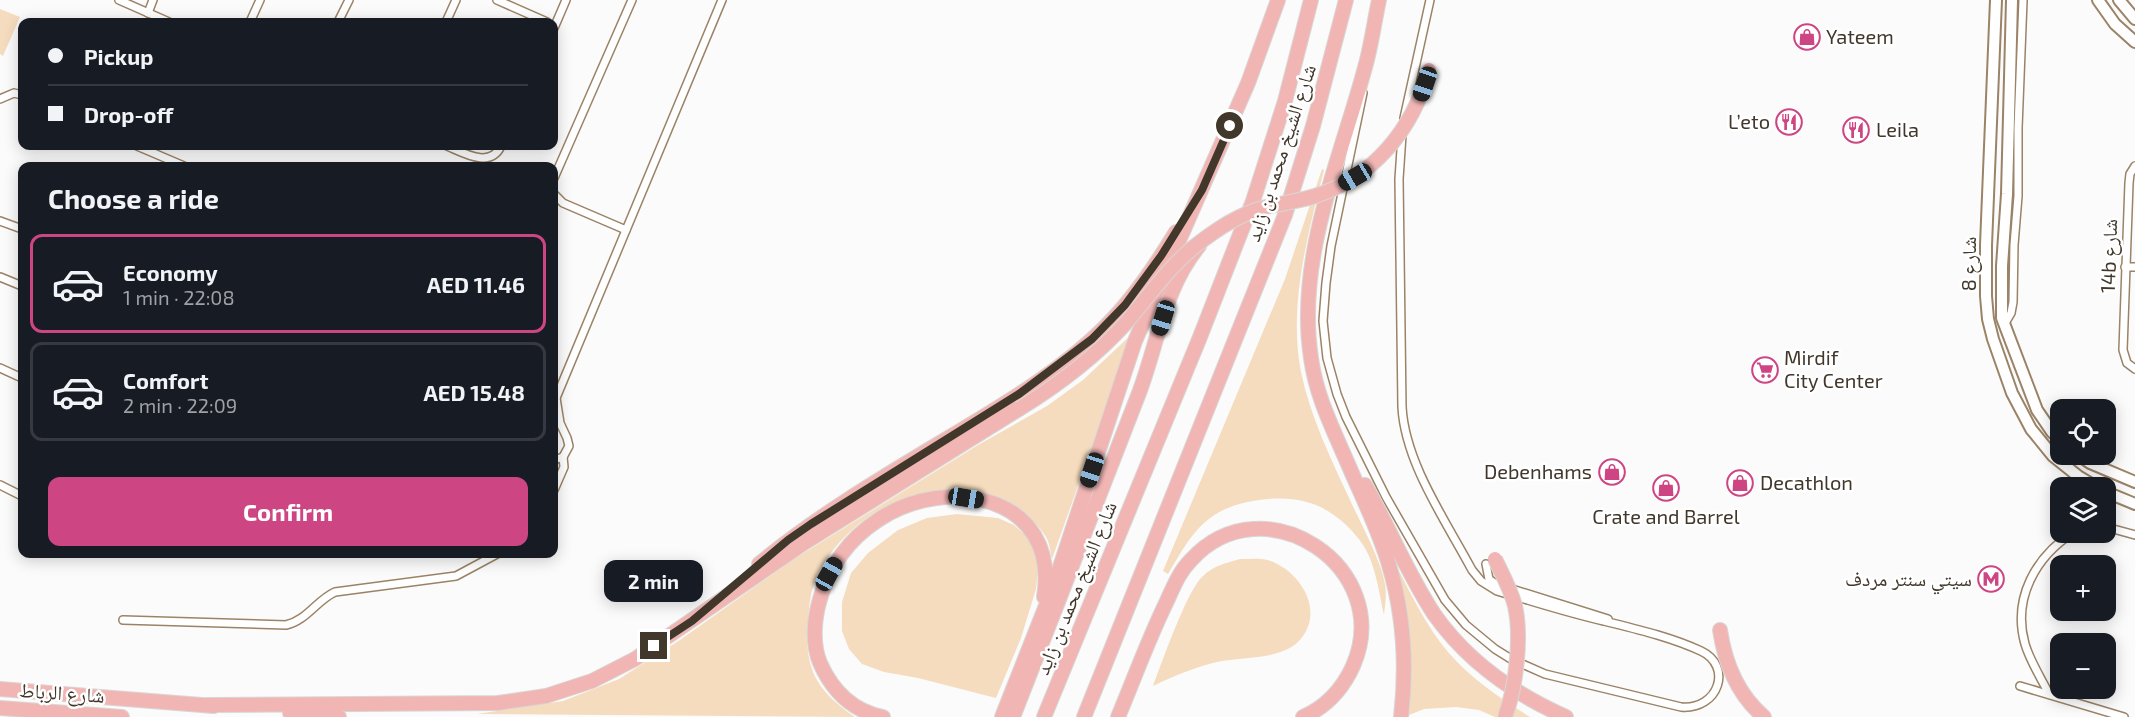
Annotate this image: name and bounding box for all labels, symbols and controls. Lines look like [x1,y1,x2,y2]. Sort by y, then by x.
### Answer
shop icon: Yateem [1792,22,1822,52]
place label: Yateem [1826,24,1894,48]
text: Pickup [84,43,153,69]
street label: شارع الشيخ محمد بن زايد [1240,61,1322,245]
car [1411,64,1439,104]
text: Drop-off [84,101,173,127]
restaurant icon: L’eto [1774,107,1804,137]
place label: L’eto [1728,109,1770,133]
route start [1216,112,1243,139]
restaurant icon: Leila [1841,115,1871,145]
place label: Leila [1876,117,1919,141]
car [1335,160,1375,194]
text: Choose a ride [48,182,219,214]
street label: 14b شارع [2095,218,2123,294]
street label: شارع 8 [1956,237,1982,291]
icon: car [51,257,105,311]
text: Economy [123,259,218,285]
text: AED 11.46 [427,271,525,297]
text: 1 min · 22:08 [123,285,235,309]
car [1149,298,1177,338]
place label: Mirdif City Center [1784,345,1883,392]
supermarket icon: Mirdif City Center [1750,355,1780,385]
icon: car [51,365,105,419]
text: Comfort [123,367,208,393]
text: AED 15.48 [424,379,525,405]
text: 2 min · 22:09 [123,393,237,417]
map controls [2050,399,2116,699]
button: locate [2050,399,2116,465]
car [1078,450,1106,490]
shop icon: Debenhams [1597,457,1627,487]
place label: Debenhams [1484,459,1592,483]
shop icon: Decathlon [1725,468,1755,498]
place label: Decathlon [1760,470,1853,494]
shop icon: Crate and Barrel [1651,473,1681,503]
button: Confirm [48,477,528,546]
button: layers [2050,477,2116,543]
car [947,486,985,510]
street label: شارع الشيخ محمد بن زايد [1029,497,1123,679]
place label: Crate and Barrel [1592,504,1740,528]
car [812,554,846,594]
button: + [2050,555,2116,621]
callout: 2 min [604,559,704,601]
metro station icon: سيتي سنتر مردف [1976,564,2006,594]
place label: سيتي سنتر مردف [1845,566,1972,595]
text: 2 min [628,569,679,593]
route end [640,632,667,659]
button: − [2050,633,2116,699]
street label: شارع الرباط [18,677,106,709]

